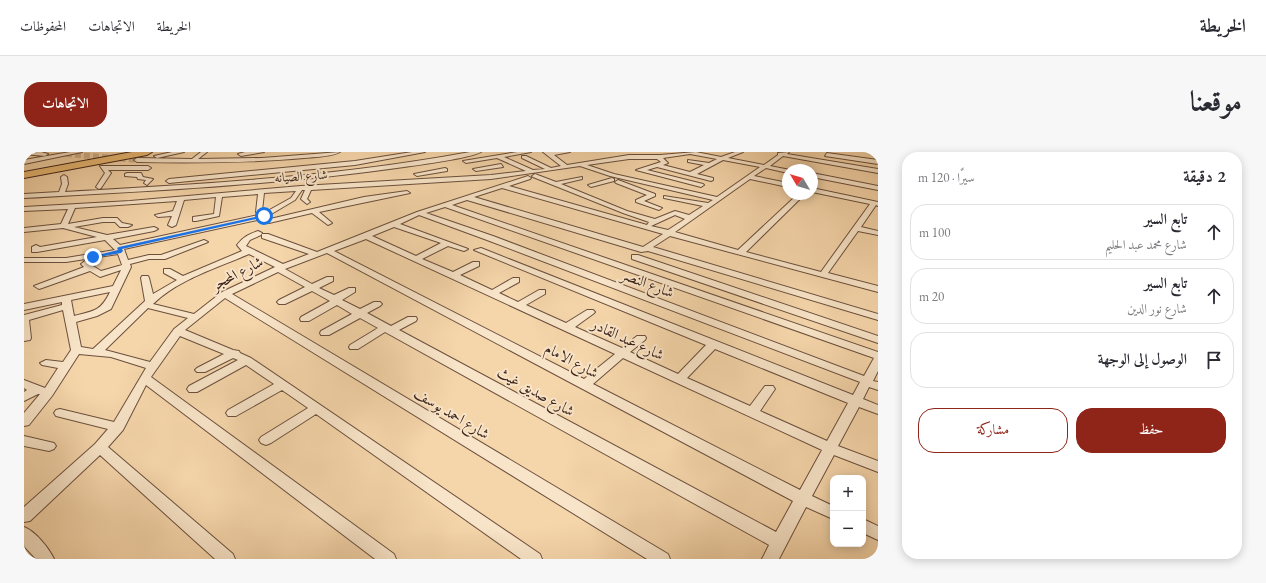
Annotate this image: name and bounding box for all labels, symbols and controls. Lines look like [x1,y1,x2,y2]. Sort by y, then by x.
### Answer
text: الخريطة [1200,13,1246,38]
text: المحفوظات [20,17,66,35]
text: الاتجاهات [88,17,135,35]
text: الخريطة [157,17,191,35]
button: الاتجاهات [24,82,107,127]
text: موقعنا [1190,83,1242,119]
north arrow [782,164,818,200]
text: 2 دقيقة [1183,165,1226,187]
street label: شارع الصيانه [274,166,328,189]
text: سيرًا · 120 m [918,169,975,186]
route start [255,207,273,225]
text: تابع السير [1144,209,1187,228]
icon: ahead [1203,221,1225,243]
text: 100 m [919,224,950,241]
text: شارع محمد عبد الحليم [1105,236,1187,253]
route end [84,248,102,266]
street label: شارع المحجر [206,251,268,299]
street label: شارع النصر [616,264,677,305]
text: تابع السير [1144,273,1187,292]
icon: ahead [1203,285,1225,307]
text: 20 m [919,288,944,305]
text: شارع نور الدين [1127,300,1187,317]
street label: شارع عبد القادر [585,313,667,368]
street label: شارع الامام [540,338,602,386]
text: الوصول إلى الوجهة [1098,349,1187,368]
icon: arrive [1203,349,1225,371]
street label: شارع صديق غيث [492,362,578,424]
street label: شارع احمد يوسف [409,383,493,446]
button: مشاركة [918,408,1068,453]
button: حفظ [1076,408,1226,453]
map controls [830,475,866,547]
button: + [830,475,866,511]
button: − [830,511,866,547]

